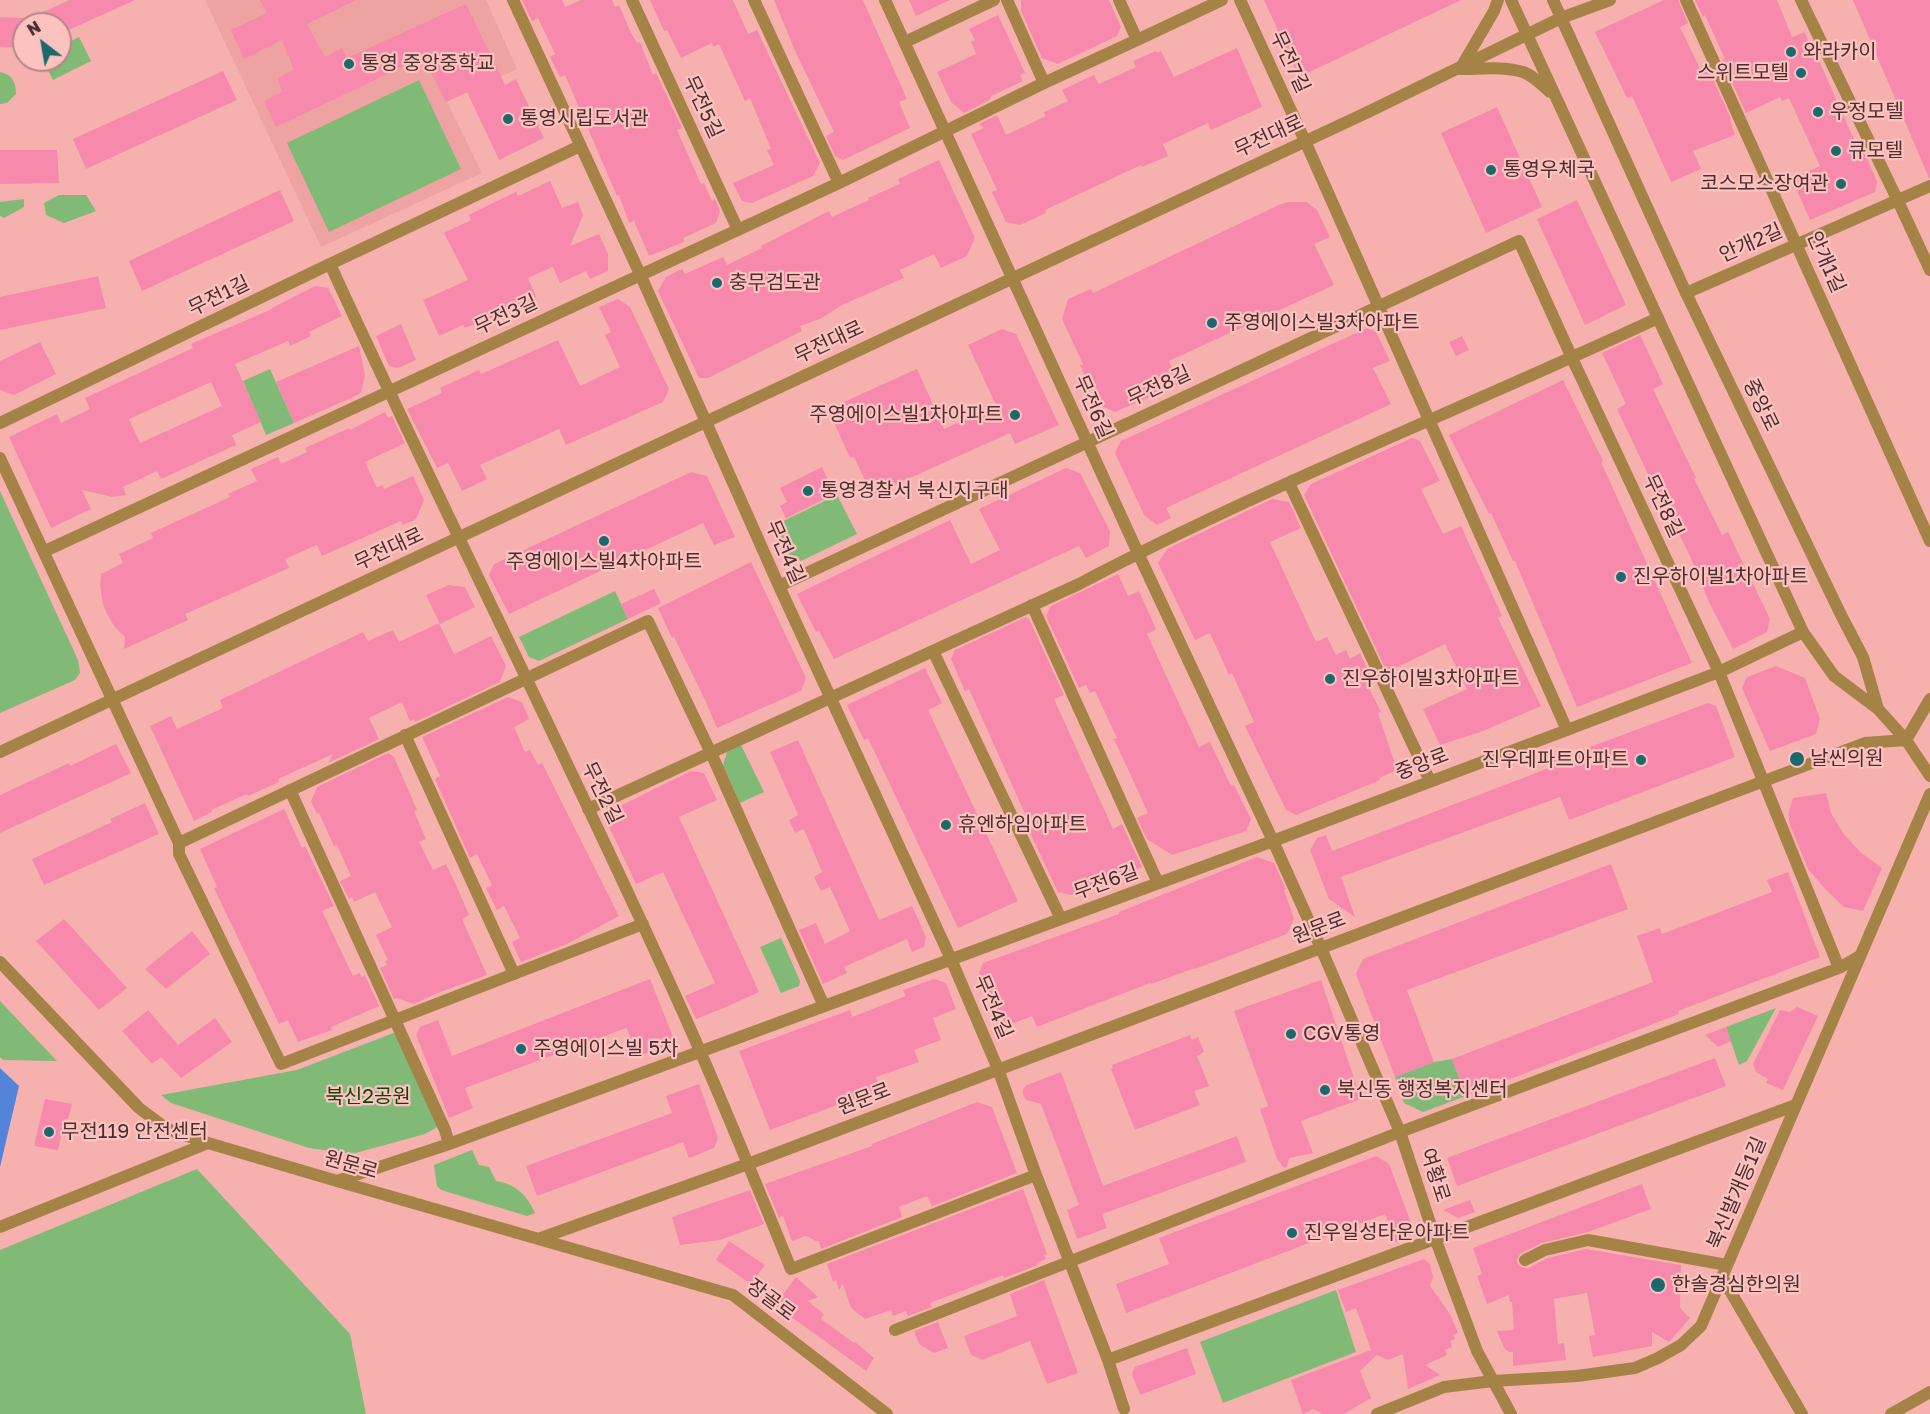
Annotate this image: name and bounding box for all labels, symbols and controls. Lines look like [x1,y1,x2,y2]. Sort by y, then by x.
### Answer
north arrow [12,12,72,72]
text: N [23,17,44,40]
street label: 무전7길 [1265,27,1315,97]
place label: 와라카이 [1803,40,1877,64]
marker: 와라카이 [1784,45,1798,59]
place label: 통영 중앙중학교 [361,52,495,76]
marker: 통영 중앙중학교 [342,57,356,71]
place label: 스위트모텔 [1697,61,1789,85]
marker: 스위트모텔 [1794,66,1808,80]
street label: 무전5길 [678,72,728,142]
place label: 우정모텔 [1830,100,1904,124]
marker: 우정모텔 [1811,105,1825,119]
place label: 통영시립도서관 [520,107,649,131]
street label: 무전대로 [1231,110,1307,162]
marker: 통영시립도서관 [501,112,515,126]
place label: 큐모텔 [1848,139,1903,163]
marker: 큐모텔 [1829,144,1843,158]
place label: 통영우체국 [1503,158,1595,182]
marker: 통영우체국 [1484,163,1498,177]
place label: 코스모스장여관 [1700,172,1829,196]
marker: 코스모스장여관 [1834,177,1848,191]
street label: 안개2길 [1716,218,1786,268]
street label: 안개1길 [1802,227,1850,297]
street label: 무전1길 [185,271,253,321]
place label: 충무검도관 [729,271,821,295]
marker: 충무검도관 [710,276,724,290]
street label: 무전3길 [471,290,541,340]
place label: 주영에이스빌3차아파트 [1224,311,1420,335]
street label: 무전대로 [791,316,867,368]
marker: 주영에이스빌3차아파트 [1205,316,1219,330]
street label: 무전8길 [1123,361,1195,411]
street label: 무전6길 [1068,371,1118,443]
street label: 중앙로 [1738,375,1784,435]
place label: 주영에이스빌1차아파트 [809,403,1003,427]
marker: 주영에이스빌1차아파트 [1008,408,1022,422]
street label: 무전8길 [1638,470,1688,542]
place label: 통영경찰서 북신지구대 [820,479,1009,503]
marker: 통영경찰서 북신지구대 [801,484,815,498]
street label: 무전4길 [760,516,810,588]
street label: 무전대로 [351,523,427,575]
marker: 주영에이스빌4차아파트 [597,534,611,548]
place label: 주영에이스빌4차아파트 [506,550,702,574]
place label: 진우하이빌1차아파트 [1633,565,1808,589]
marker: 진우하이빌1차아파트 [1614,570,1628,584]
place label: 진우하이빌3차아파트 [1342,667,1519,691]
marker: 진우하이빌3차아파트 [1323,672,1337,686]
street label: 중앙로 [1392,743,1452,785]
place label: 날씬의원 [1810,747,1884,771]
place label: 진우데파트아파트 [1482,748,1629,772]
marker: 날씬의원 [1788,750,1806,768]
marker: 진우데파트아파트 [1634,753,1648,767]
street label: 무전2길 [577,758,627,828]
place label: 휴엔하임아파트 [958,813,1087,837]
marker: 휴엔하임아파트 [939,818,953,832]
street label: 무전6길 [1070,859,1142,905]
street label: 원문로 [1289,907,1349,949]
street label: 무전4길 [969,971,1017,1043]
place label: CGV통영 [1303,1022,1380,1046]
marker: CGV통영 [1284,1027,1298,1041]
place label: 주영에이스빌 5차 [533,1037,678,1061]
marker: 주영에이스빌 5차 [514,1042,528,1056]
street label: 원문로 [834,1078,894,1120]
place label: 북신동 행정복지센터 [1337,1078,1508,1102]
marker: 북신동 행정복지센터 [1318,1083,1332,1097]
park label: 북신2공원 [325,1085,411,1109]
place label: 무전119 안전센터 [61,1120,208,1144]
marker: 무전119 안전센터 [42,1125,56,1139]
street label: 북신발개등1길 [1702,1133,1772,1253]
street label: 여황로 [1415,1145,1455,1205]
street label: 원문로 [321,1146,381,1184]
place label: 진우일성타운아파트 [1304,1221,1470,1245]
marker: 진우일성타운아파트 [1285,1226,1299,1240]
place label: 한솔경심한의원 [1672,1273,1801,1297]
street label: 장골로 [742,1274,800,1326]
marker: 한솔경심한의원 [1649,1276,1667,1294]

